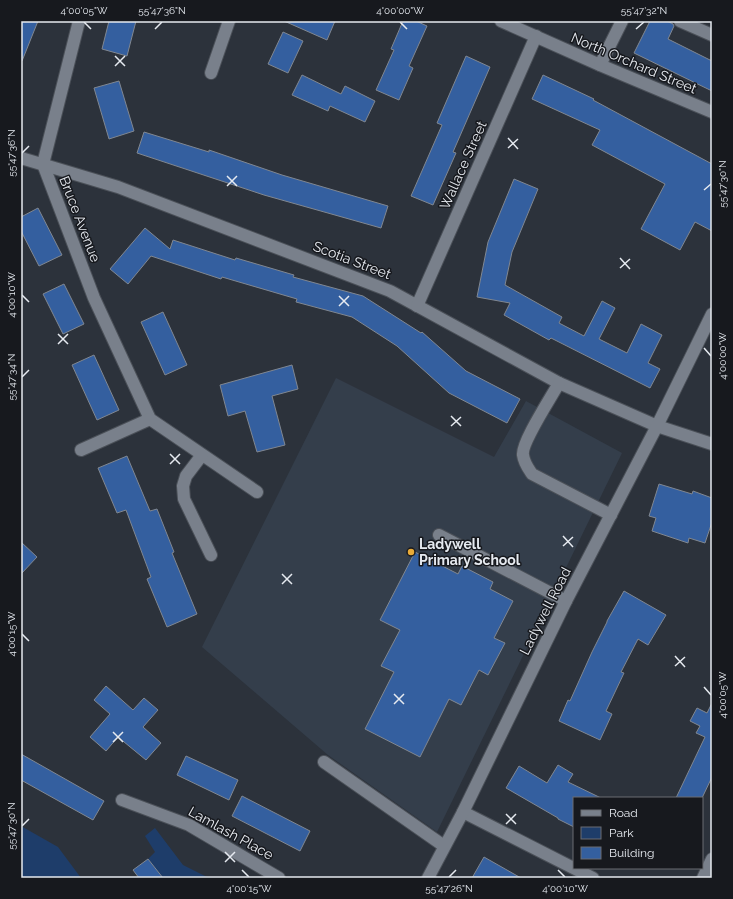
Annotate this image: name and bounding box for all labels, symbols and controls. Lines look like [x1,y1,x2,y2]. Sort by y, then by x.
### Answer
text: 4°00'05"W [61,5,108,16]
text: 55°47'36"N [138,5,186,16]
text: 4°00'00"W [376,5,424,16]
text: 55°47'32"N [621,5,667,16]
street label: North Orchard Street [569,29,699,97]
street label: Wallace Street [436,118,490,212]
text: 55°47'36"N [6,129,17,177]
text: 55°47'30"N [717,160,728,208]
street label: Bruce Avenue [56,174,104,264]
street label: Scotia Street [311,238,393,282]
text: 4°00'10"W [6,272,17,318]
text: 4°00'00"W [717,332,728,380]
text: 55°47'34"N [6,354,17,400]
place label: Ladywell Primary School [419,536,521,568]
marker: Ladywell Primary School [406,547,416,557]
street label: Ladywell Road [516,565,574,657]
text: 4°00'15"W [6,611,17,657]
text: 4°00'05"W [717,671,728,718]
legend [573,797,703,869]
text: 55°47'30"N [6,802,17,850]
street label: Lamlash Place [186,803,276,863]
text: Road [609,806,638,820]
text: Park [609,826,634,840]
text: Building [609,846,655,860]
text: 4°00'15"W [226,883,272,894]
text: 55°47'26"N [425,883,473,894]
text: 4°00'10"W [542,883,588,894]

